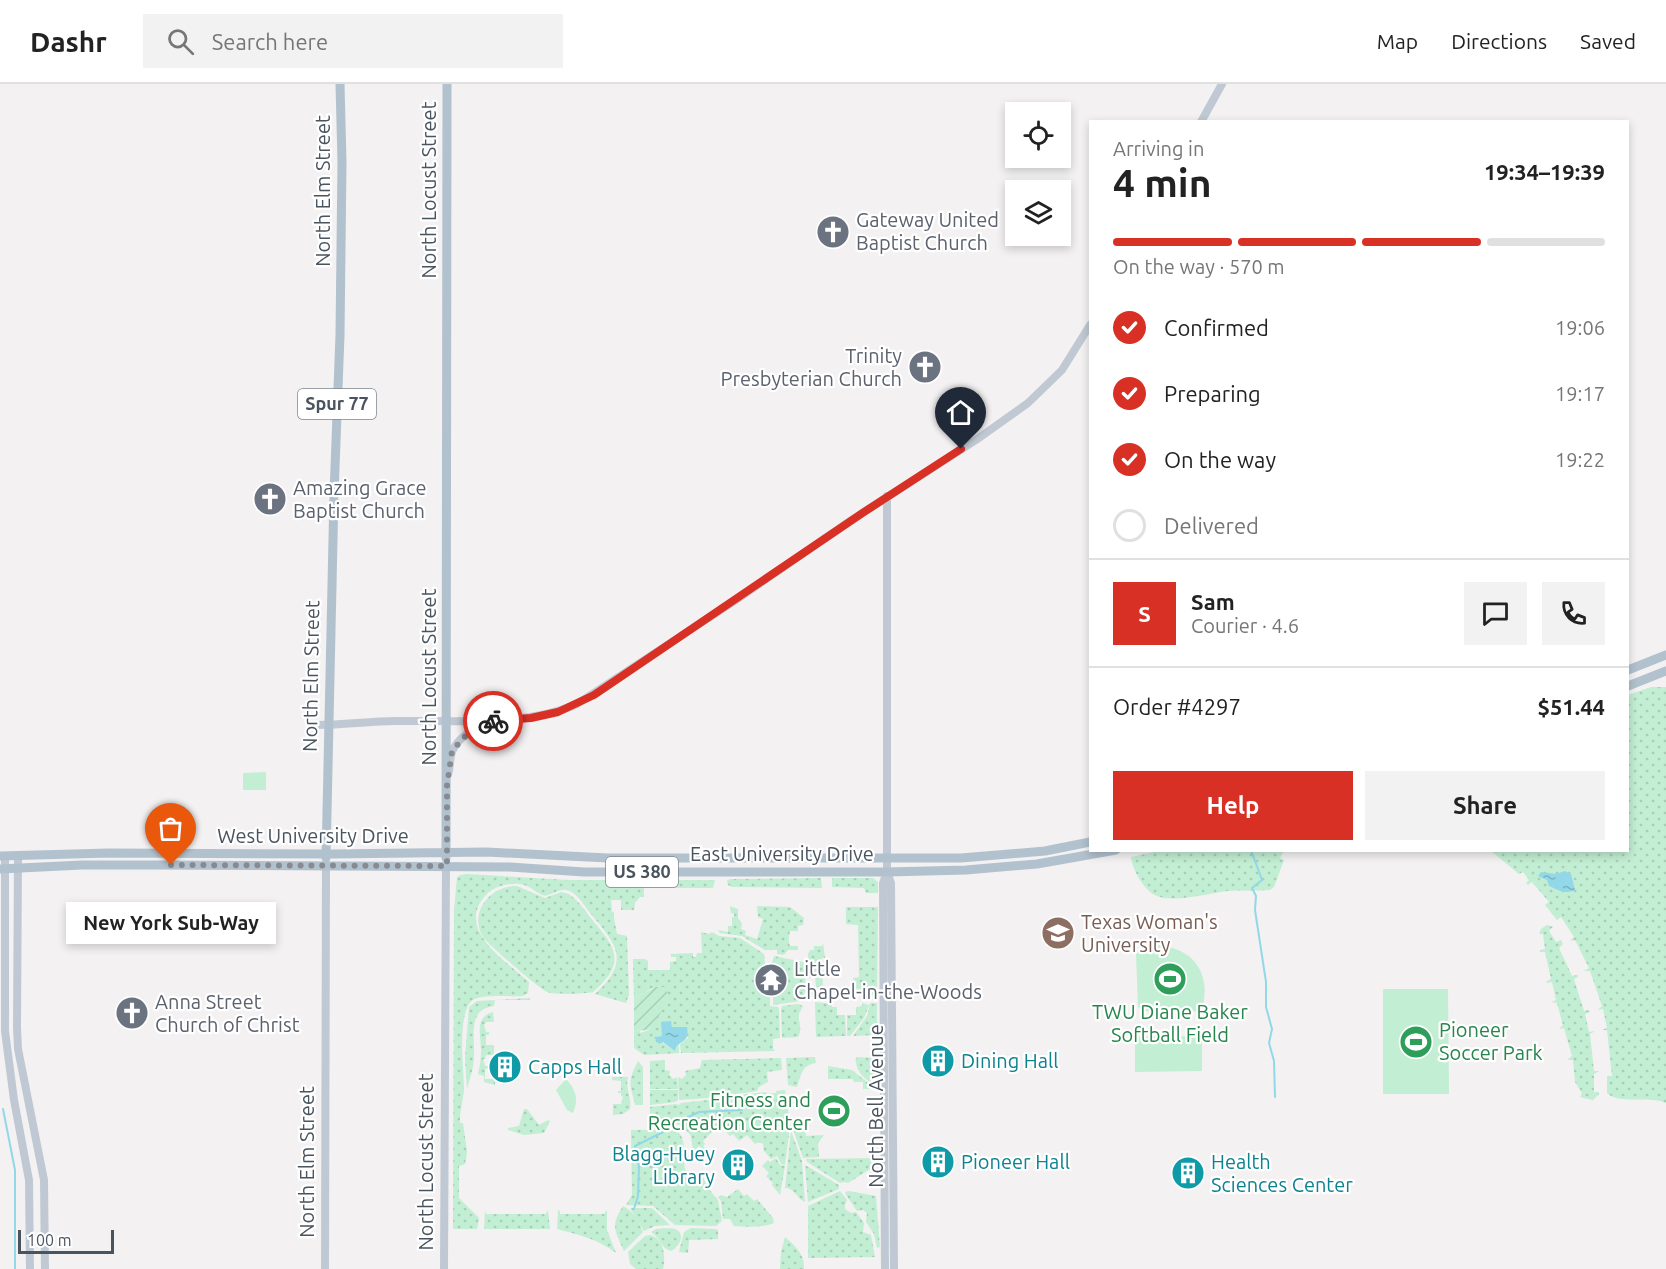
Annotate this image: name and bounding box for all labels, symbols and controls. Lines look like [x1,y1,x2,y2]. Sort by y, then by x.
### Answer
search box [143,14,563,68]
icon: search [164,25,197,58]
text: Dashr [30,26,107,57]
text: Search here [212,29,328,54]
text: Map [1377,29,1418,53]
text: Directions [1451,29,1547,53]
text: Saved [1580,29,1636,53]
street label: North Locust Street [417,101,440,278]
map controls [1005,102,1071,246]
button: locate [1005,102,1071,168]
street label: North Elm Street [311,115,334,267]
text: Arriving in [1113,137,1204,160]
text: 19:34–19:39 [1484,159,1605,184]
text: 4 min [1113,161,1212,204]
button: layers [1005,180,1071,246]
place label: Gateway United Baptist Church [856,208,999,254]
church icon: Gateway United Baptist Church [815,214,851,250]
text: On the way · 570 m [1113,255,1285,278]
icon: check [1113,311,1146,344]
text: Confirmed [1164,315,1269,340]
text: 19:06 [1555,316,1605,339]
place label: Trinity Presbyterian Church [721,344,902,390]
church icon: Trinity Presbyterian Church [907,349,943,385]
icon: check [1113,377,1146,410]
text: Preparing [1164,381,1261,406]
text: 19:17 [1555,382,1605,405]
pin [935,387,986,449]
road number: Spur 77 [298,389,376,419]
icon: home [944,396,977,429]
icon: check [1113,443,1146,476]
text: On the way [1164,447,1276,472]
text: 19:22 [1555,448,1605,471]
place label: Amazing Grace Baptist Church [293,476,426,522]
church icon: Amazing Grace Baptist Church [252,481,288,517]
text: Delivered [1164,513,1259,538]
button: chat [1464,582,1527,645]
button: phone [1542,582,1605,645]
street label: North Locust Street [417,588,440,765]
text: Sam [1191,589,1235,614]
street label: North Elm Street [298,600,323,752]
text: S [1138,601,1151,626]
text: Courier · 4.6 [1191,614,1299,637]
courier [463,691,523,751]
text: Order #4297 [1113,694,1241,719]
text: $51.44 [1538,694,1605,719]
icon: bike [477,705,510,738]
button: Help [1113,771,1353,840]
button: Share [1365,771,1605,840]
pin [145,803,196,865]
icon: bag [154,812,187,845]
street label: West University Drive [217,824,409,847]
street label: East University Drive [690,842,874,865]
road number: US 380 [606,857,678,887]
callout: New York Sub-Way [66,901,276,943]
place label: Texas Woman's University [1081,910,1218,956]
text: New York Sub-Way [83,911,259,934]
school or university icon: Texas Woman's University [1040,915,1076,951]
place label: Little Chapel-in-the-Woods [794,957,982,1003]
sports icon: TWU Diane Baker Softball Field [1152,961,1188,997]
temple icon: Little Chapel-in-the-Woods [753,962,789,998]
place label: Anna Street Church of Christ [155,990,300,1036]
church icon: Anna Street Church of Christ [114,995,150,1031]
place label: TWU Diane Baker Softball Field [1092,1000,1248,1046]
place label: Pioneer Soccer Park [1439,1018,1543,1064]
street label: North Bell Avenue [864,1024,887,1188]
sports icon: Pioneer Soccer Park [1398,1024,1434,1060]
building icon: Dining Hall [920,1043,956,1079]
building icon: Capps Hall [487,1049,523,1085]
place label: Dining Hall [961,1049,1058,1072]
place label: Capps Hall [528,1055,622,1078]
street label: North Locust Street [414,1073,437,1250]
street label: North Elm Street [295,1086,318,1238]
place label: Fitness and Recreation Center [648,1088,811,1134]
sports icon: Fitness and Recreation Center [816,1093,852,1129]
place label: Blagg-Huey Library [612,1142,715,1188]
building icon: Pioneer Hall [920,1144,956,1180]
building icon: Blagg-Huey Library [720,1147,756,1183]
place label: Pioneer Hall [961,1150,1070,1173]
place label: Health Sciences Center [1211,1150,1353,1196]
building icon: Health Sciences Center [1170,1155,1206,1191]
scale bar [18,1227,114,1254]
text: 100 m [27,1231,72,1249]

